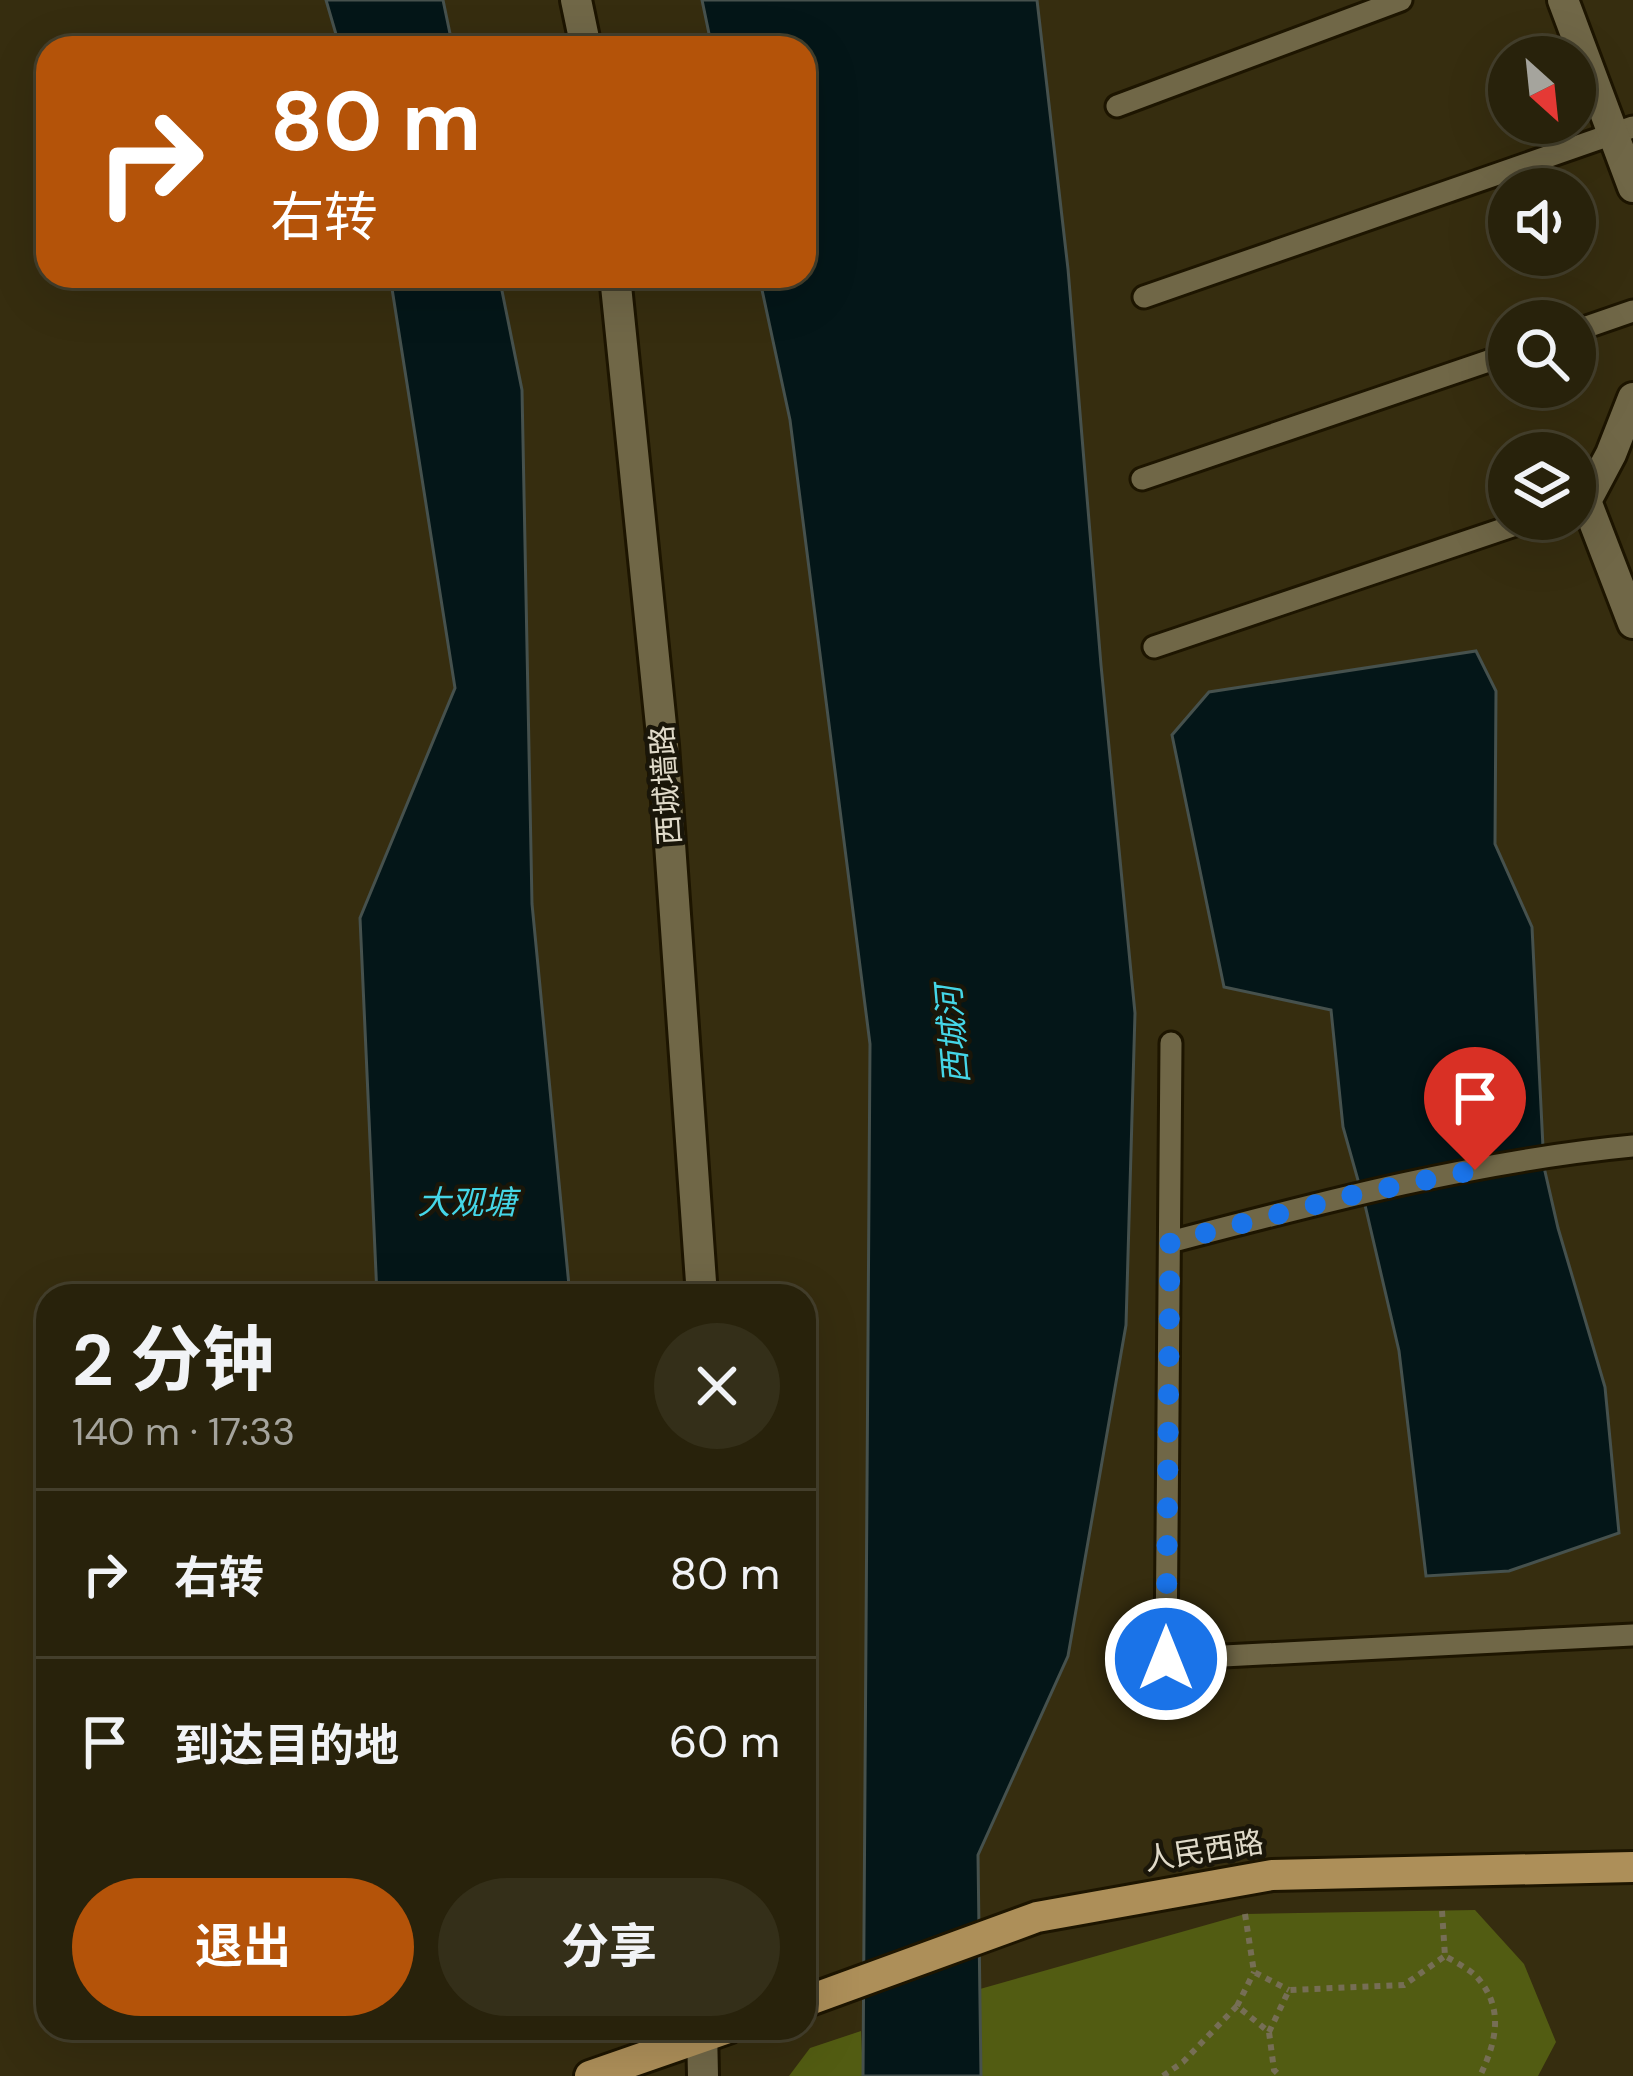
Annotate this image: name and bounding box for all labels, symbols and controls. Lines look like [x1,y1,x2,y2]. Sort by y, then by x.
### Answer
north arrow [1488,36,1596,144]
map controls [1488,36,1596,540]
text: 80 m [270,67,481,176]
icon: right [72,84,228,240]
button: sound [1488,168,1596,276]
text: 右转 [270,182,378,253]
button: search [1488,300,1596,408]
button: layers [1488,432,1596,540]
street label: 西城墙路 [642,724,689,846]
water label: 西城河 [926,978,978,1086]
pin [1424,1047,1526,1170]
icon: arrive [1442,1065,1508,1131]
water label: 大观塘 [418,1181,522,1224]
text: 2 分钟 [72,1314,274,1407]
button: close [654,1323,780,1449]
text: 140 m · 17:33 [72,1406,295,1457]
icon: right [72,1541,138,1607]
text: 80 m [670,1544,780,1603]
text: 右转 [174,1548,264,1607]
position arrow [1103,1596,1229,1722]
icon: arrive [72,1709,138,1775]
text: 60 m [669,1712,780,1771]
text: 到达目的地 [174,1716,399,1775]
street label: 人民西路 [1142,1822,1266,1879]
button: 退出 [72,1878,414,2016]
button: 分享 [438,1878,780,2016]

